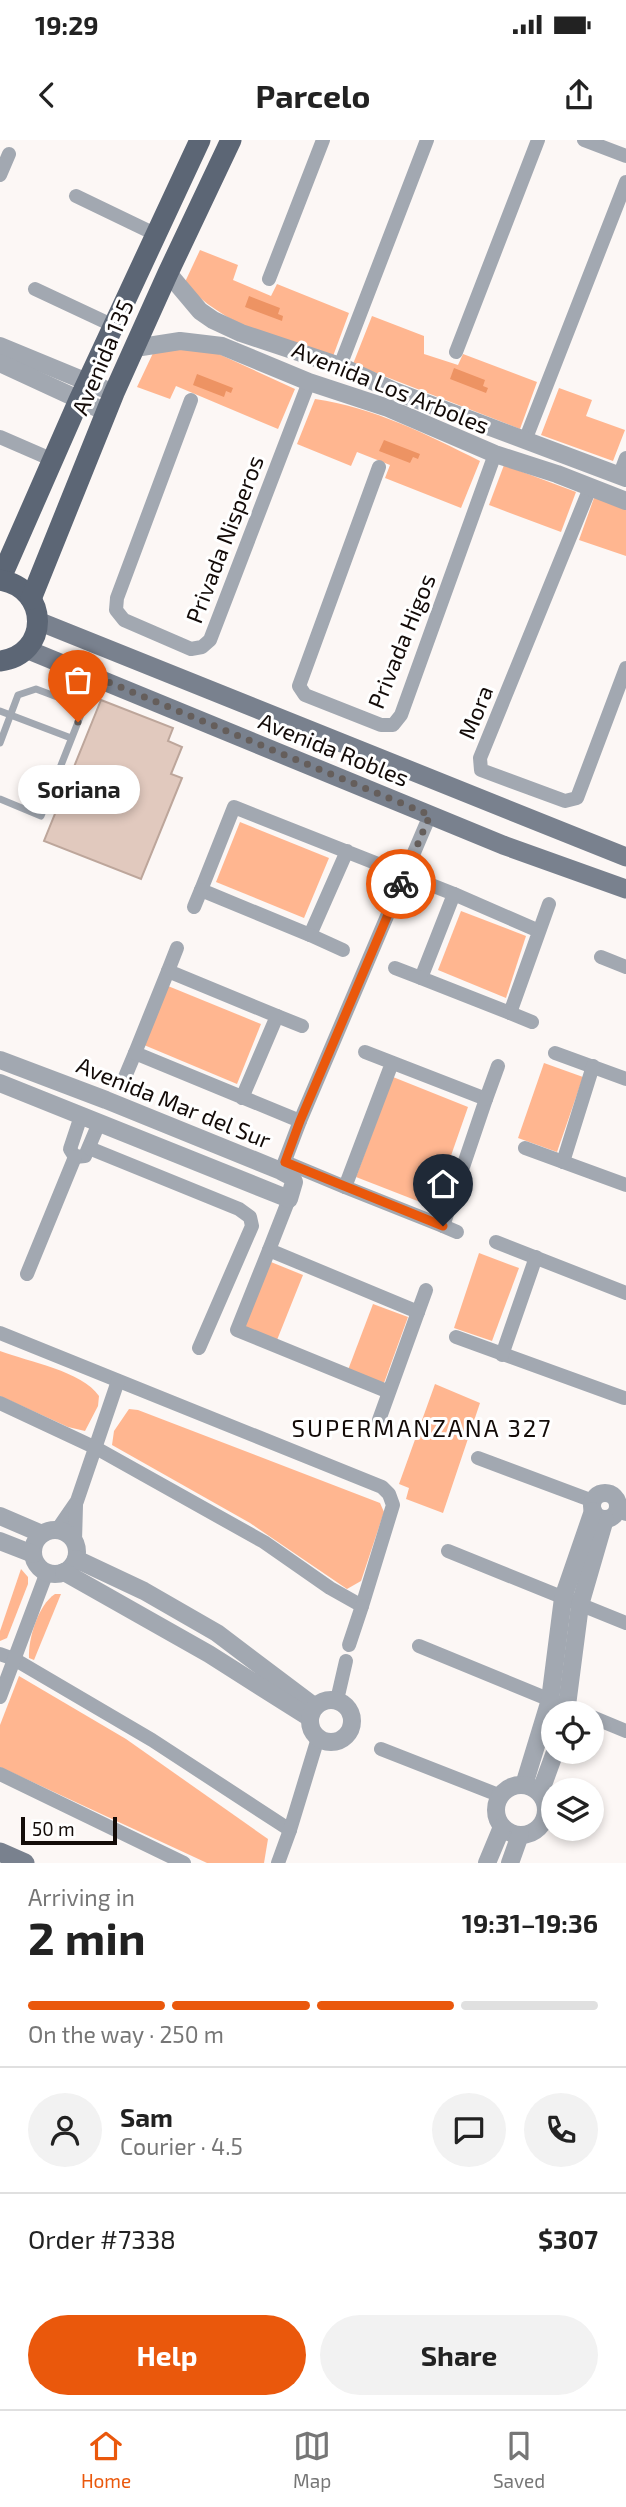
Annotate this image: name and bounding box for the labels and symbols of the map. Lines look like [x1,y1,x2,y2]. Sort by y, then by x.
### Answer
street label: Avenida 135 [65,295,139,419]
street label: Avenida Los Arboles [288,335,494,439]
street label: Privada Nisperos [179,451,269,627]
street label: Privada Higos [361,570,441,712]
pin [48,650,108,722]
street label: Mora [452,681,498,743]
street label: Avenida Robles [255,706,413,792]
callout: Soriana [17,764,139,813]
courier [366,849,436,919]
street label: Avenida Mar del Sur [73,1050,275,1154]
pin [413,1154,473,1226]
district label: SUPERMANZANA 327 [291,1413,553,1442]
scale bar [21,1814,117,1846]

